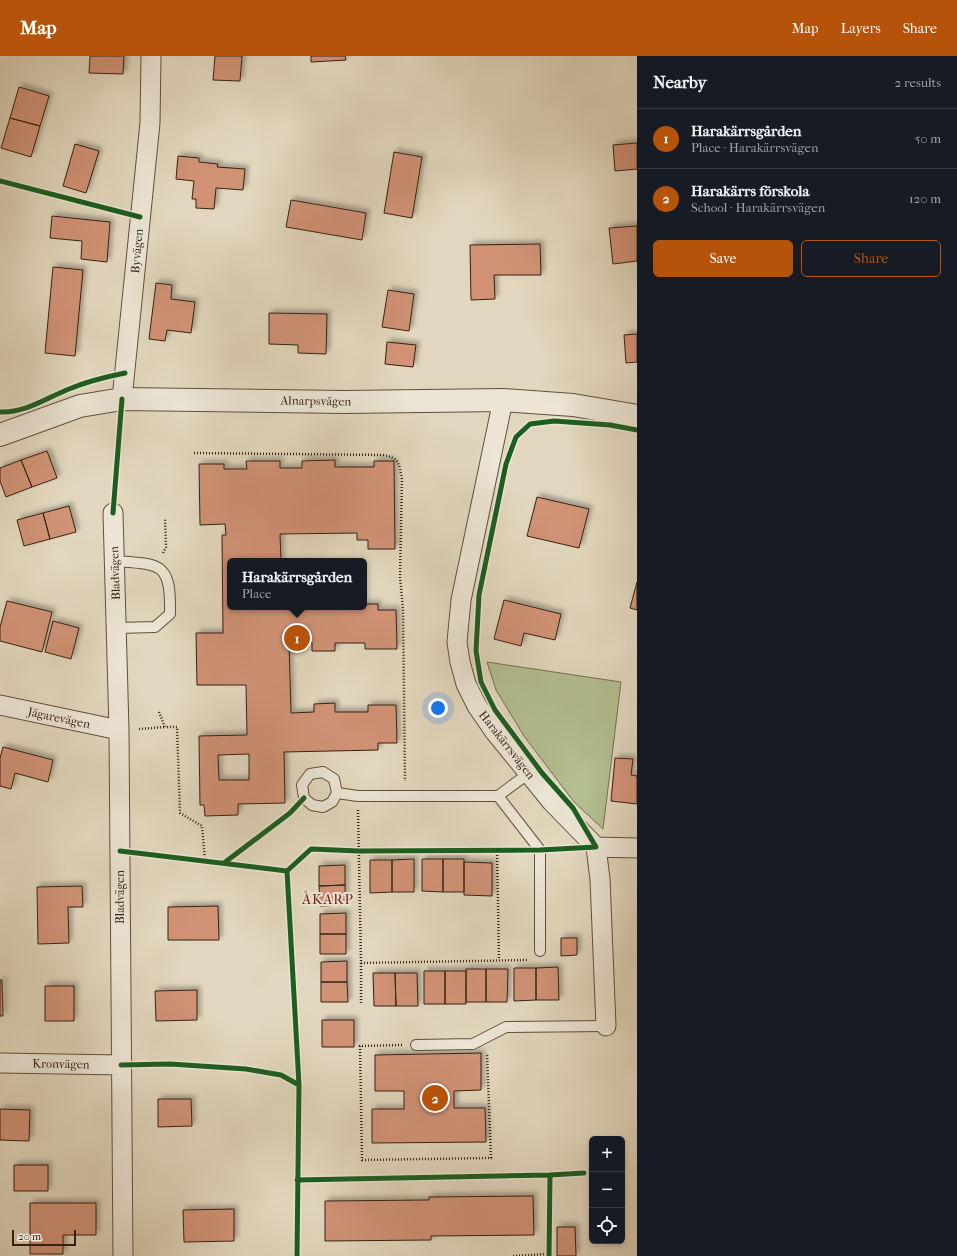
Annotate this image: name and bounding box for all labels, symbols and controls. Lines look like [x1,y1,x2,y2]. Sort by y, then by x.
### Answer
text: Map [20,17,56,39]
text: Map [792,20,819,37]
text: Layers [841,20,881,37]
text: Share [903,20,937,37]
text: Nearby [653,72,707,92]
text: 2 results [895,75,941,90]
text: Harakärrsgården [691,122,801,140]
text: 1 [664,131,668,146]
text: 50 m [915,131,941,146]
text: Place · Harakärrsvägen [691,140,819,155]
text: Harakärrs förskola [691,182,809,200]
text: 2 [663,191,669,206]
text: 120 m [909,191,941,206]
text: School · Harakärrsvägen [691,200,825,215]
street label: Byvägen [128,228,146,274]
button: Save [653,240,793,277]
button: Share [801,240,941,277]
street label: Alnarpsvägen [280,393,352,409]
street label: Bladvägen [107,546,123,600]
popup [227,558,367,610]
text: Harakärrsgården [242,568,352,586]
text: Place [242,586,271,601]
pin: 1 [284,623,310,653]
your location [428,698,448,718]
street label: Jägarevägen [26,704,92,731]
street label: Harakärrsvägen [476,708,538,782]
street label: Bladvägen [113,870,127,924]
district label: ÅKARP [301,890,354,908]
street label: Kronvägen [32,1057,90,1071]
pin: 2 [422,1083,448,1113]
map controls [589,1136,625,1244]
button: + [589,1136,625,1172]
button: − [589,1172,625,1208]
button: locate [589,1208,625,1244]
scale bar [12,1228,76,1247]
text: 20 m [18,1230,41,1243]

